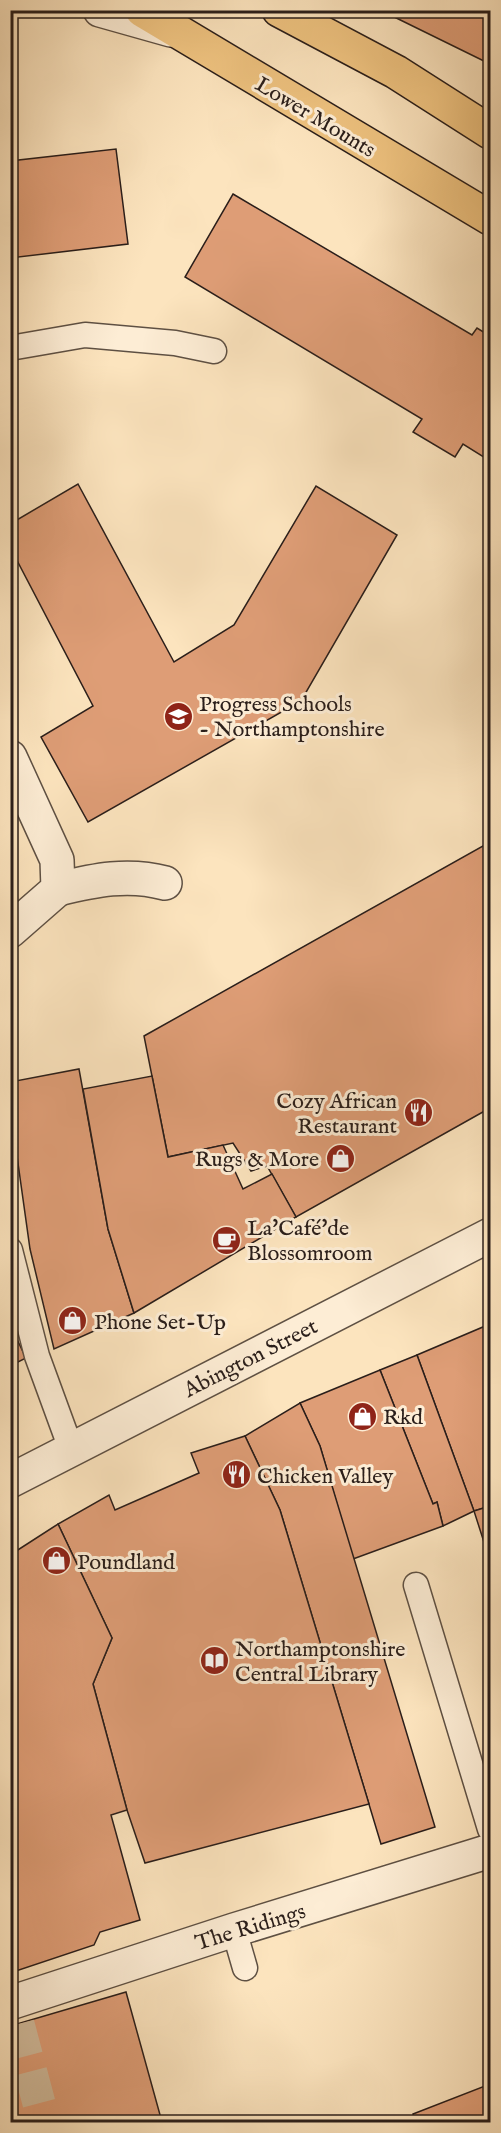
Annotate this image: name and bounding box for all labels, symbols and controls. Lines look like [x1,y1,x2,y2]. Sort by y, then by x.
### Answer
street label: Lower Mounts [250,71,380,165]
place label: Progress Schools - Northamptonshire [199,691,385,744]
school or university icon: Progress Schools - Northamptonshire [162,700,194,732]
place label: Cozy African Restaurant [276,1088,397,1141]
restaurant icon: Cozy African Restaurant [402,1097,434,1129]
shop icon: Rugs & More [324,1142,356,1174]
place label: Rugs & More [195,1146,319,1174]
place label: La'Café'de Blossomroom [247,1215,372,1268]
cafe icon: La'Café'de Blossomroom [210,1224,242,1256]
shop icon: Phone Set-Up [57,1305,89,1337]
place label: Phone Set-Up [94,1309,226,1337]
street label: Abington Street [178,1313,323,1405]
shop icon: Rkd [346,1400,378,1432]
place label: Rkd [383,1404,423,1432]
restaurant icon: Chicken Valley [220,1459,252,1491]
place label: Chicken Valley [257,1463,393,1491]
shop icon: Poundland [40,1545,72,1577]
place label: Poundland [77,1549,175,1577]
place label: Northamptonshire Central Library [235,1636,405,1689]
library icon: Northamptonshire Central Library [198,1645,230,1677]
street label: The Ridings [192,1898,309,1958]

